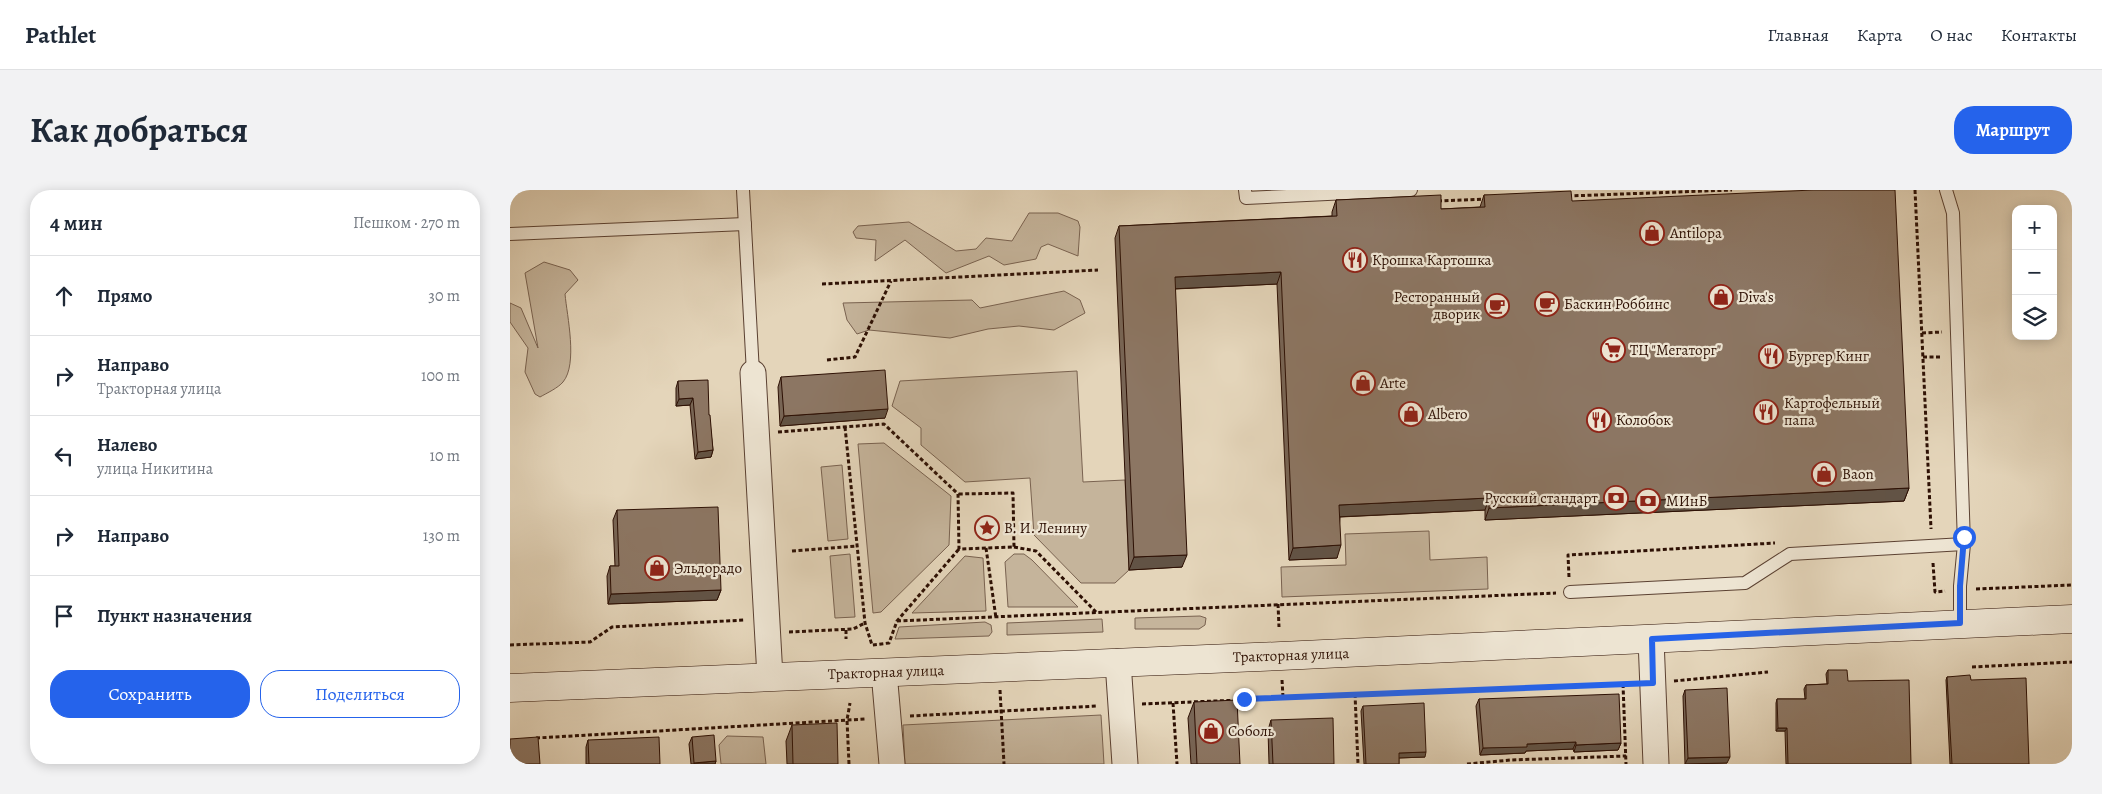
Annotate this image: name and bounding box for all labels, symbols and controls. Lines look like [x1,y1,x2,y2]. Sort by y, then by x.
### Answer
text: Pathlet [25,19,96,51]
text: Главная [1768,23,1829,47]
text: Карта [1857,23,1902,47]
text: О нас [1930,23,1973,47]
text: Контакты [2001,23,2077,47]
text: Как добраться [30,106,248,154]
button: Маршрут [1954,106,2072,154]
map controls [2012,205,2057,340]
button: + [2012,205,2057,250]
text: 4 мин [50,209,103,237]
text: Пешком · 270 m [353,212,460,234]
shop icon: Antilopa [1639,220,1665,246]
place label: Antilopa [1669,223,1722,243]
restaurant icon: Крошка Картошка [1342,247,1368,273]
place label: Крошка Картошка [1372,250,1492,270]
button: − [2012,250,2057,295]
icon: ahead [50,282,78,310]
text: Прямо [97,283,152,309]
shop icon: Diva's [1708,284,1734,310]
text: 30 m [428,285,460,307]
place label: Ресторанный дворик [1394,287,1480,324]
place label: Diva's [1738,287,1774,307]
cafe icon: Баскин Роббинс [1534,291,1560,317]
cafe icon: Ресторанный дворик [1484,293,1510,319]
place label: Баскин Роббинс [1564,294,1670,314]
button: layers [2012,295,2057,340]
supermarket icon: ТЦ "Мегаторг" [1600,337,1626,363]
place label: ТЦ "Мегаторг" [1630,340,1721,360]
restaurant icon: Бургер Кинг [1758,343,1784,369]
place label: Бургер Кинг [1788,346,1870,366]
text: Направо [97,352,169,378]
icon: right [50,362,78,390]
text: 100 m [421,365,460,387]
shop icon: Arte [1350,370,1376,396]
place label: Arte [1379,373,1406,393]
text: Тракторная улица [97,378,221,400]
place label: Картофельный папа [1784,393,1880,430]
restaurant icon: Картофельный папа [1753,399,1779,425]
shop icon: Albero [1398,401,1424,427]
place label: Albero [1427,404,1468,424]
restaurant icon: Колобок [1586,407,1612,433]
place label: Колобок [1616,410,1671,430]
text: Налево [97,432,157,458]
icon: left [50,442,78,470]
text: 10 m [430,445,460,467]
text: улица Никитина [97,458,213,480]
shop icon: Baon [1811,461,1837,487]
place label: Baon [1842,464,1874,484]
bank icon: Русский стандарт [1603,485,1629,511]
place label: Русский стандарт [1484,488,1598,508]
bank icon: МИнБ [1635,488,1661,514]
place label: МИнБ [1666,491,1708,511]
place icon: В. И. Ленину [974,515,1000,541]
place label: В. И. Ленину [1004,518,1087,538]
icon: right [50,522,78,550]
text: Направо [97,523,169,549]
text: 130 m [423,525,460,547]
route start [1953,526,1976,549]
shop icon: Эльдорадо [644,555,670,581]
place label: Эльдорадо [674,558,742,578]
icon: arrive [50,602,78,630]
text: Пункт назначения [97,603,252,629]
street label: Тракторная улица [1232,643,1350,667]
street label: Тракторная улица [827,660,945,684]
button: Сохранить [50,670,250,718]
button: Поделиться [260,670,460,718]
route end [1233,688,1256,711]
shop icon: Соболь [1198,718,1224,744]
place label: Соболь [1228,721,1275,741]

